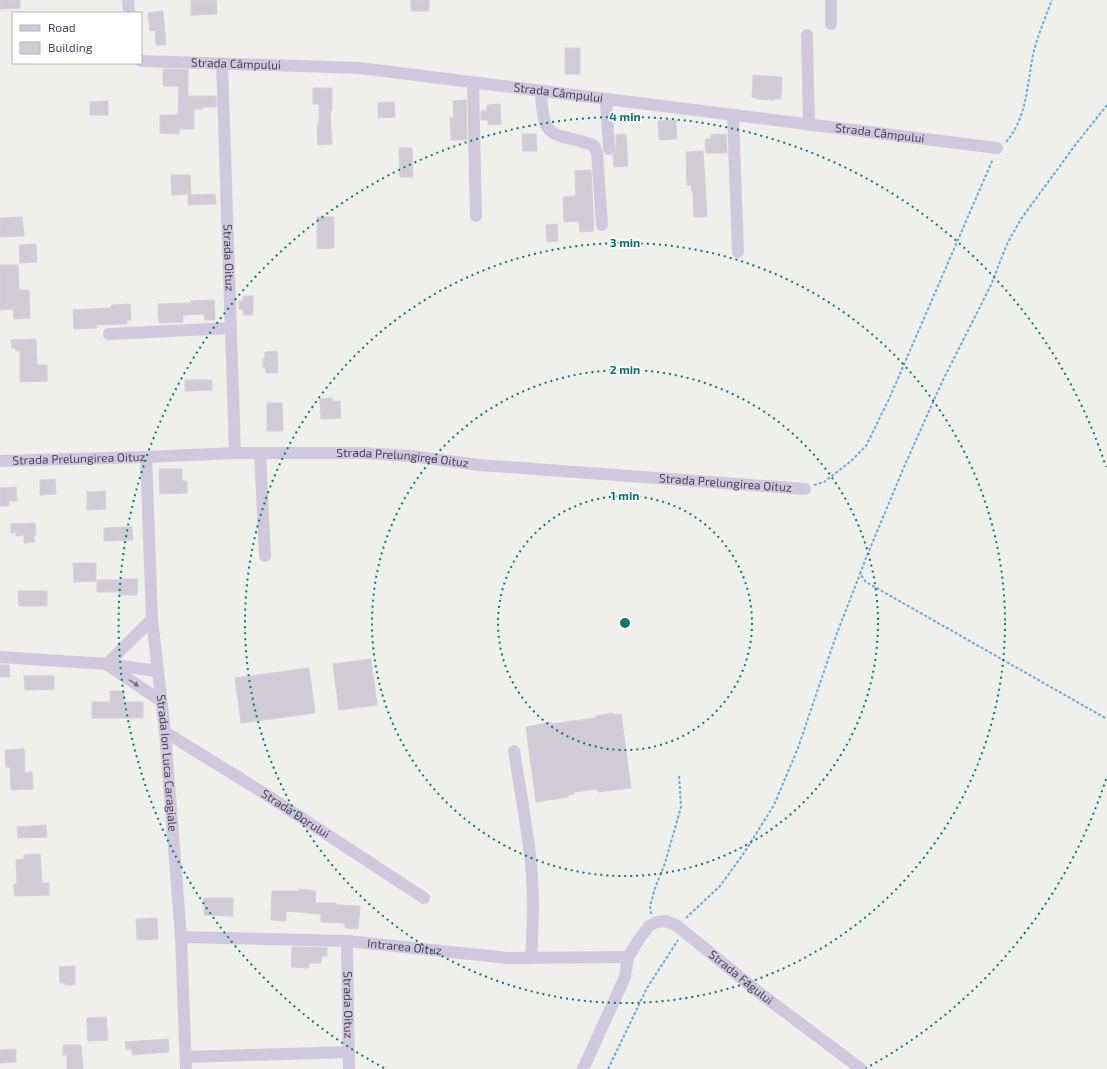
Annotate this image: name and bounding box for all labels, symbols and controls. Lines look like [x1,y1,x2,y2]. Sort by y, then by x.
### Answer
legend [12,12,142,64]
text: Road [48,20,76,34]
text: Building [48,40,93,54]
street label: Strada Câmpului [191,55,281,71]
street label: Strada Câmpului [513,79,604,104]
text: 4 min [609,109,641,123]
street label: Strada Câmpului [834,120,925,145]
street label: Strada Oituz [221,224,238,292]
text: 3 min [610,235,640,249]
text: 2 min [610,362,640,376]
street label: Strada Prelungirea Oituz [336,445,470,469]
street label: Strada Prelungirea Oituz [12,449,146,467]
street label: Strada Prelungirea Oituz [659,470,792,494]
text: 1 min [611,488,639,502]
centre of rings [618,616,632,630]
one-way arrow [128,679,140,686]
street label: Strada Ion Luca Caragiale [155,694,181,832]
street label: Strada Dorului [259,786,333,840]
street label: Intrarea Oituz [367,935,443,957]
street label: Strada Fagului [707,947,776,1007]
street label: Strada Oituz [341,971,357,1039]

